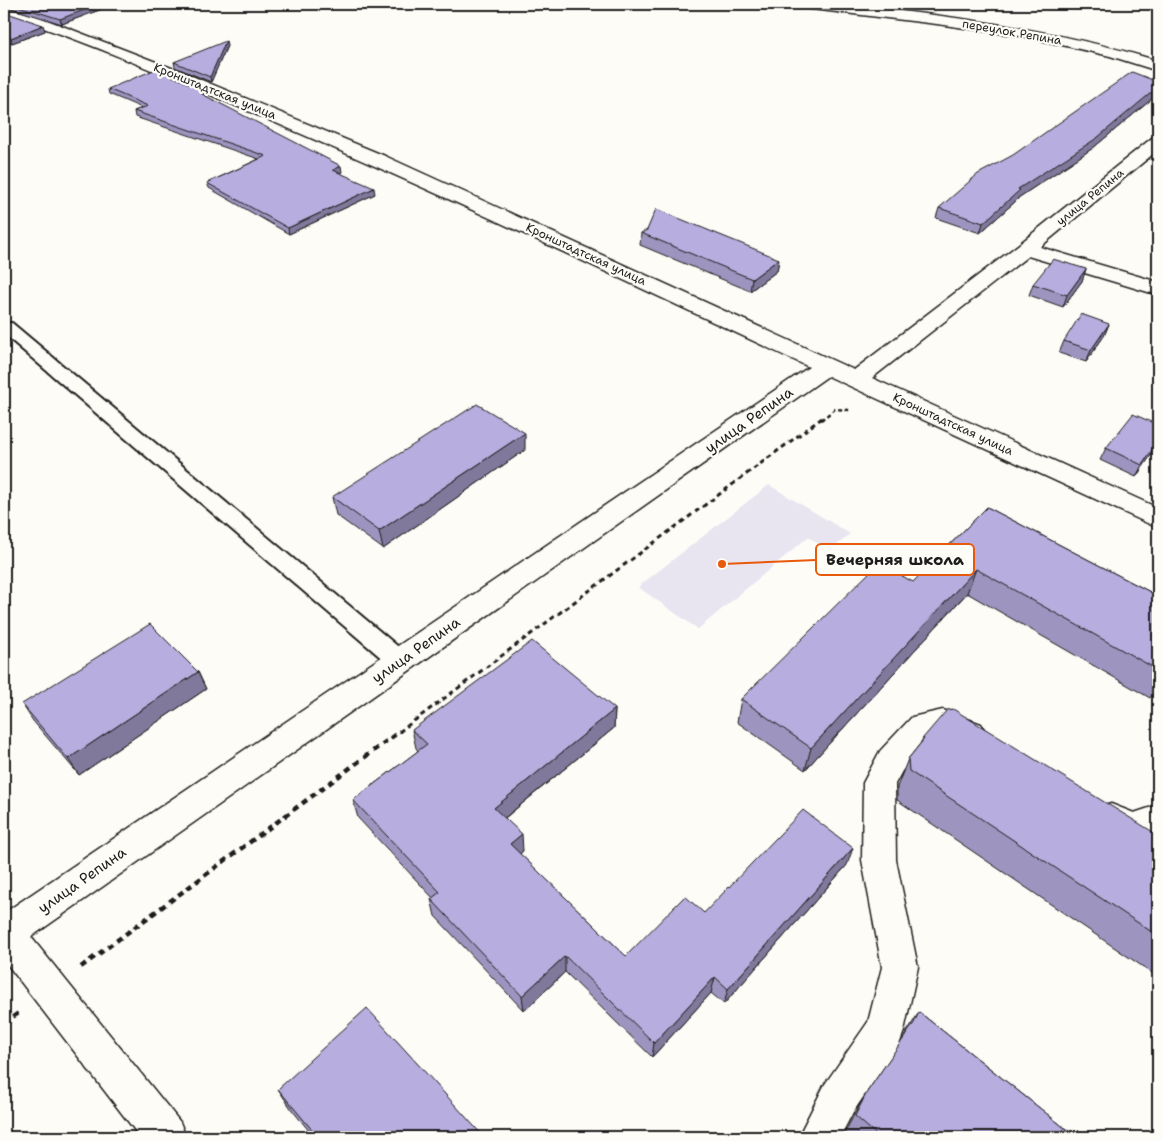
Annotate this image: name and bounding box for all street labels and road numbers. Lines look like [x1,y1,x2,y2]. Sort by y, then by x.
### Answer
street label: переулок Репина [961,15,1063,49]
street label: Кронштадтская улица [151,59,279,123]
street label: улица Репина [1053,164,1128,229]
street label: Кронштадтская улица [523,219,649,289]
street label: улица Репина [701,382,798,458]
street label: Кронштадтская улица [890,389,1016,459]
street label: улица Репина [368,612,465,688]
street label: улица Репина [34,842,131,918]

